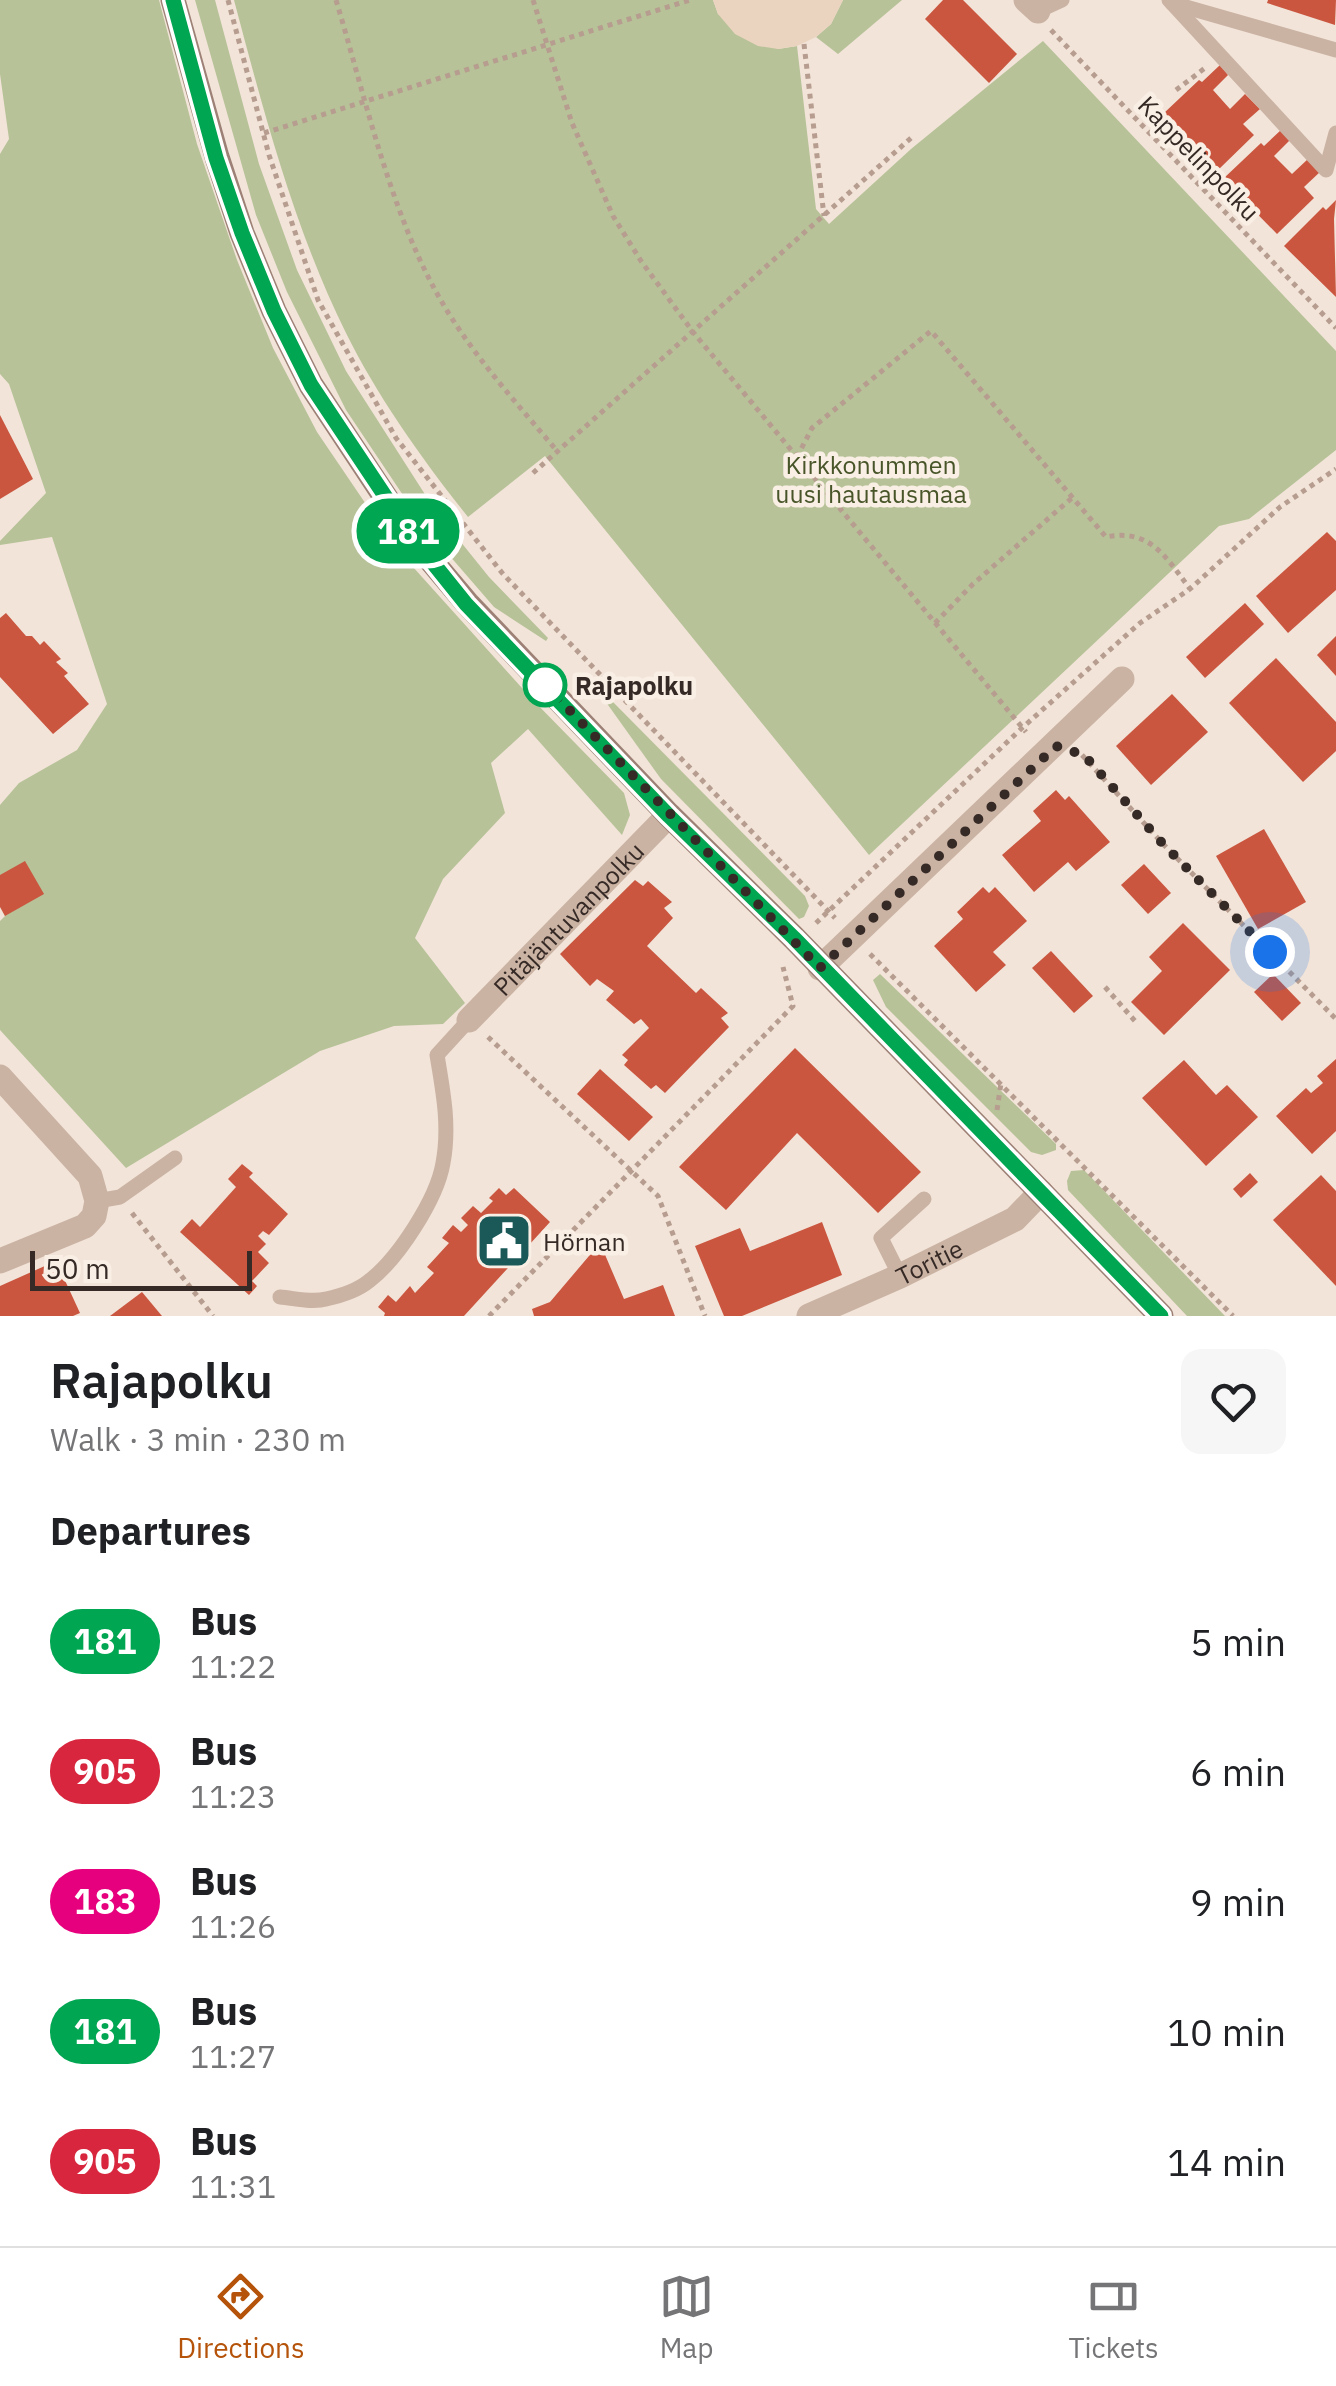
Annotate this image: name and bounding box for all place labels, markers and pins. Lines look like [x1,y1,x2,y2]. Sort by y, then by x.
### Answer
marker: Rajapolku [524,664,566,706]
place label: Rajapolku [575,669,693,702]
public building icon: Hörnan [474,1211,534,1271]
place label: Hörnan [543,1225,626,1258]

